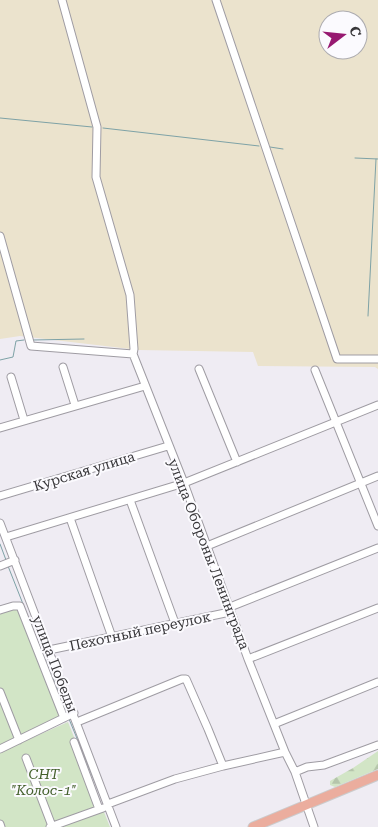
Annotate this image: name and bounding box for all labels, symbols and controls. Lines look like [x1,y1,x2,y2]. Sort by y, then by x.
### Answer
north arrow [318,10,368,60]
text: С [346,24,365,39]
street label: Курская улица [31,448,137,494]
street label: улица Обороны Ленинграда [165,456,253,652]
street label: Пехотный переулок [68,608,212,654]
street label: улица Победы [29,613,81,715]
park label: СНТ "Колос-1" [11,766,77,798]

